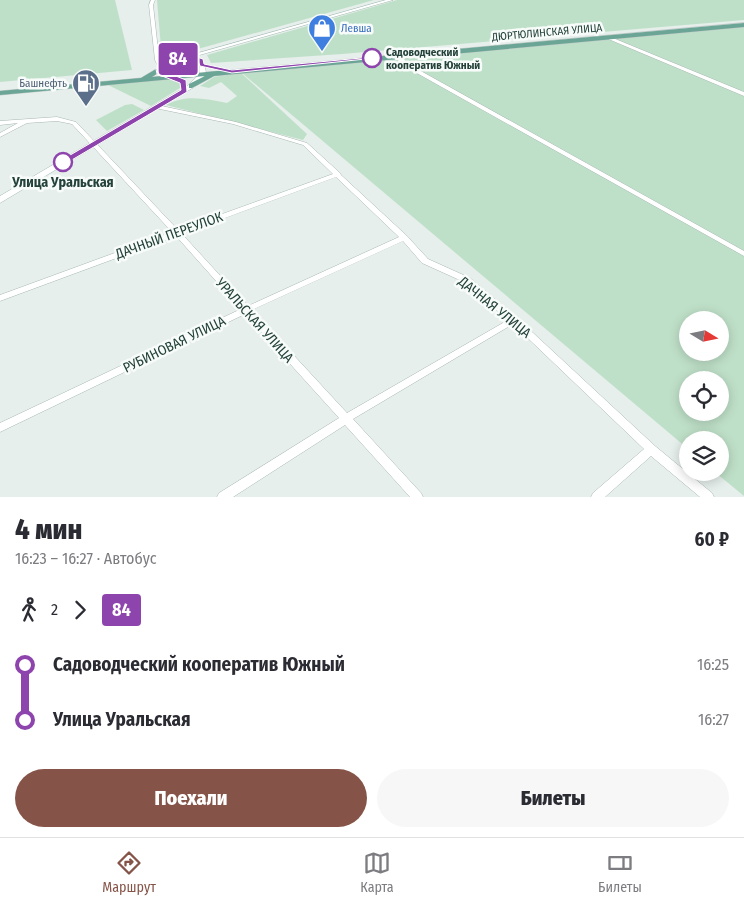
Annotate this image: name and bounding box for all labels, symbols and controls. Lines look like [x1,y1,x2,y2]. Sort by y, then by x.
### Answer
shop icon: Левша [307,13,337,52]
street label: ДЮРТЮЛИНСКАЯ УЛИЦА [490,21,603,44]
place label: Левша [341,22,372,35]
line badge: 84 [156,43,200,75]
place label: Садоводческий кооператив Южный [386,46,480,72]
text: 84 [169,48,187,70]
marker: Садоводческий кооператив Южный [362,48,382,68]
fuel station icon: Башнефть [71,68,101,107]
place label: Башнефть [19,77,67,90]
marker: Улица Уральская [53,152,73,172]
place label: Улица Уральская [11,174,114,191]
street label: ДАЧНЫЙ ПЕРЕУЛОК [112,208,226,263]
street label: ДАЧНАЯ УЛИЦА [454,272,535,342]
street label: УРАЛЬСКАЯ УЛИЦА [211,274,298,367]
north arrow [679,311,729,361]
map controls [679,311,729,481]
street label: РУБИНОВАЯ УЛИЦА [120,312,229,377]
button: locate [679,371,729,421]
button: layers [679,431,729,481]
text: 4 мин [15,513,82,546]
text: 60 ₽ [694,528,729,551]
text: 16:23 – 16:27 · Автобус [15,549,157,568]
icon: walk [15,596,43,624]
icon: forward [66,596,94,624]
text: 84 [112,599,131,621]
text: 2 [51,600,58,619]
text: Садоводческий кооператив Южный [53,653,345,676]
text: 16:25 [697,655,729,674]
text: Улица Уральская [53,708,191,731]
text: 16:27 [698,710,729,729]
button: Поехали [15,769,367,827]
button: Билеты [377,769,729,827]
tab: Маршрут [102,849,156,896]
tab: Карта [360,849,394,896]
tab: Билеты [598,849,642,896]

